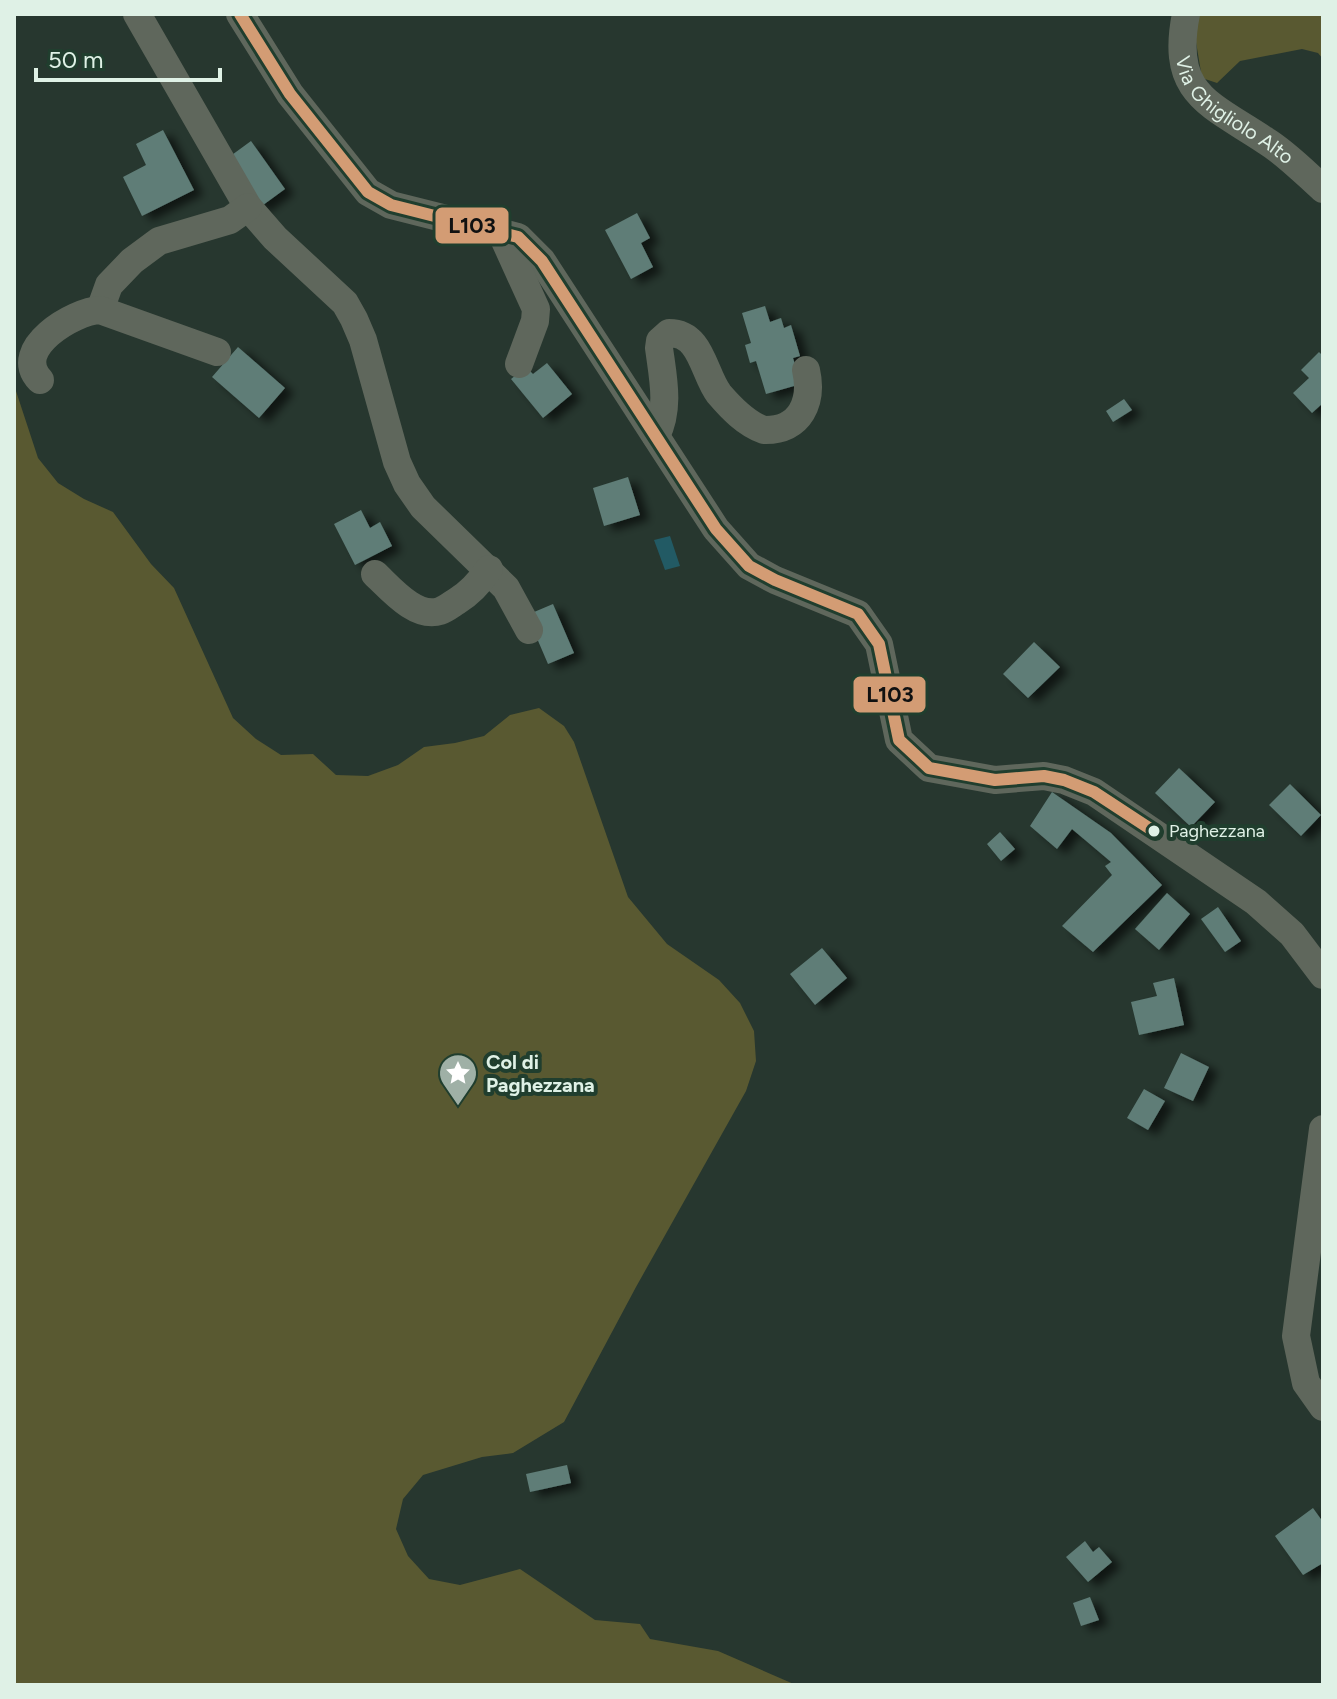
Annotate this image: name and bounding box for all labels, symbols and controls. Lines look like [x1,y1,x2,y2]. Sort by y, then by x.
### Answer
scale bar [36,32,220,82]
text: 50 m [48,45,104,74]
street label: Via Ghigliolo Alto [1171,54,1299,169]
line badge: L103 [434,206,510,245]
text: L103 [448,212,496,239]
line badge: L103 [852,675,927,714]
text: L103 [866,681,914,708]
place label: Paghezzana [1169,820,1265,842]
marker: Paghezzana [1146,823,1162,839]
place label: Col di Paghezzana [486,1050,595,1097]
place icon: Col di Paghezzana [437,1052,479,1107]

